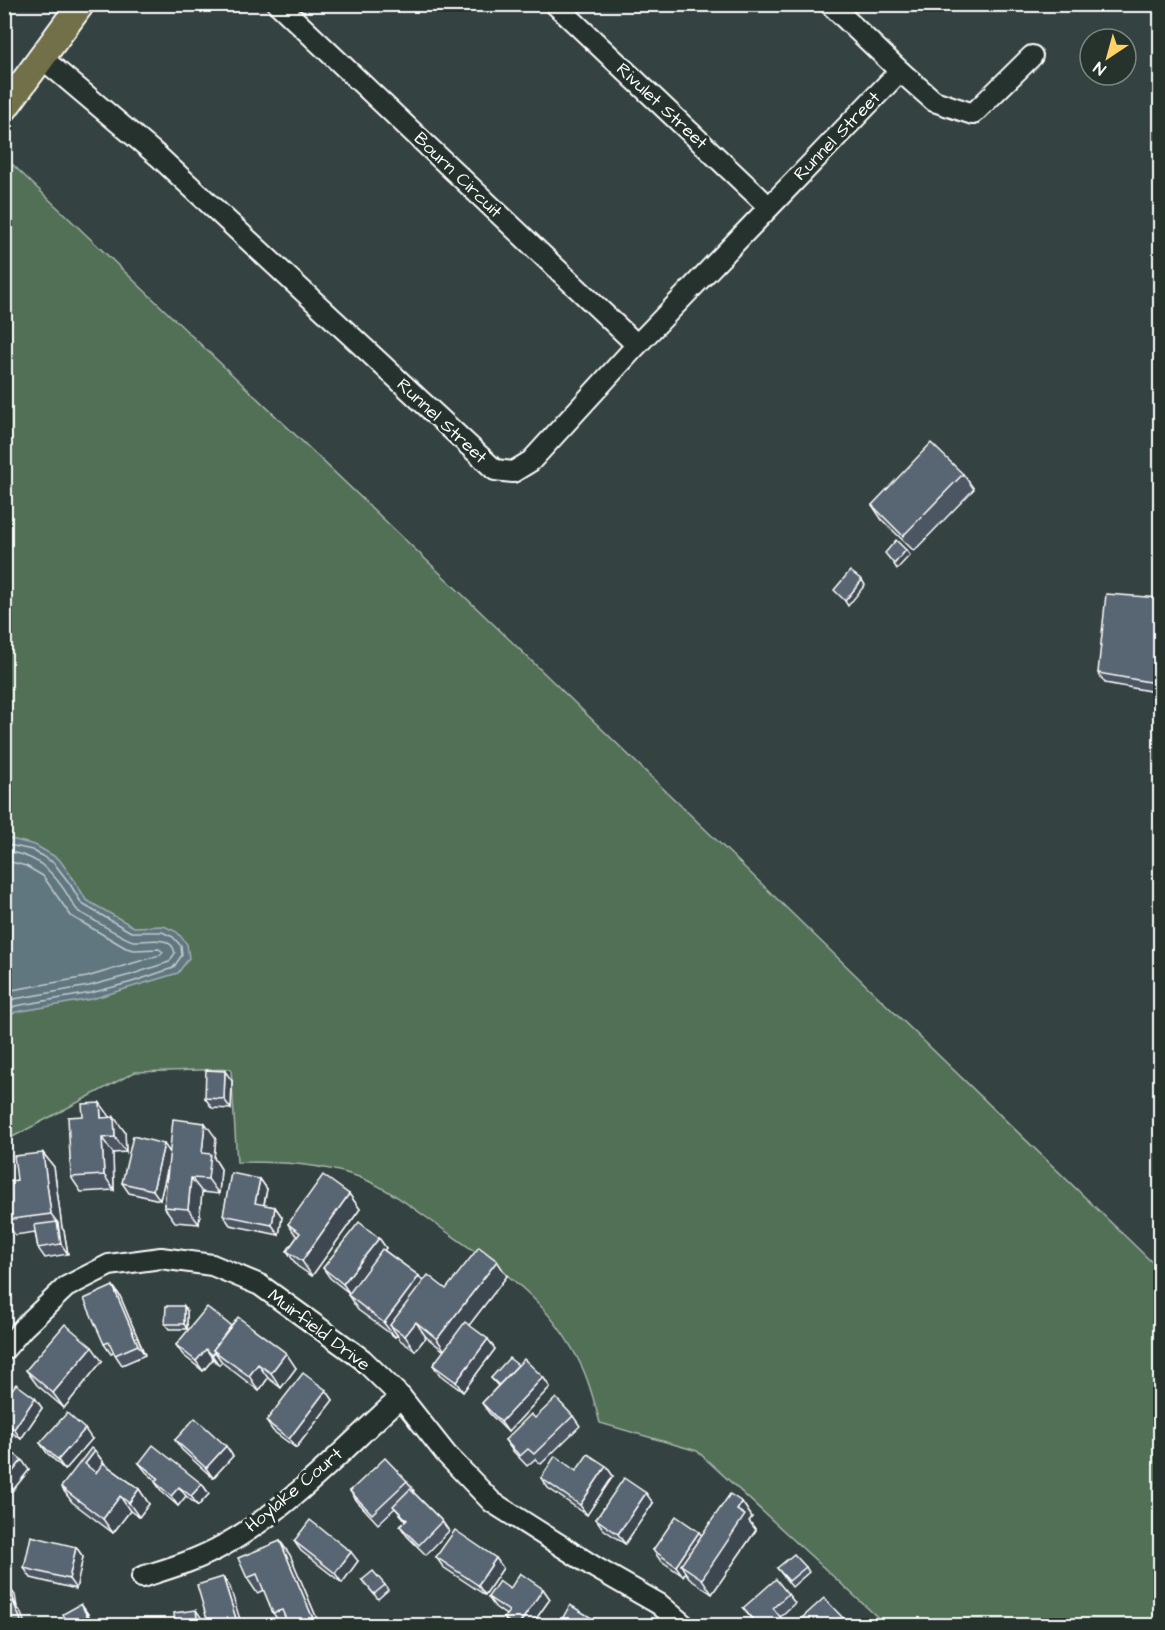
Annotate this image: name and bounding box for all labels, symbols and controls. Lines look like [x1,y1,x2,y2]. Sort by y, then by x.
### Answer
north arrow [1078,27,1138,87]
text: N [1089,56,1110,80]
street label: Rivulet Street [611,57,714,155]
street label: Runnel Street [788,85,887,186]
street label: Bourn Circuit [408,126,508,224]
street label: Runnel Street [391,373,493,470]
street label: Muirfield Drive [263,1283,376,1377]
street label: Hoylake Court [240,1441,349,1539]

